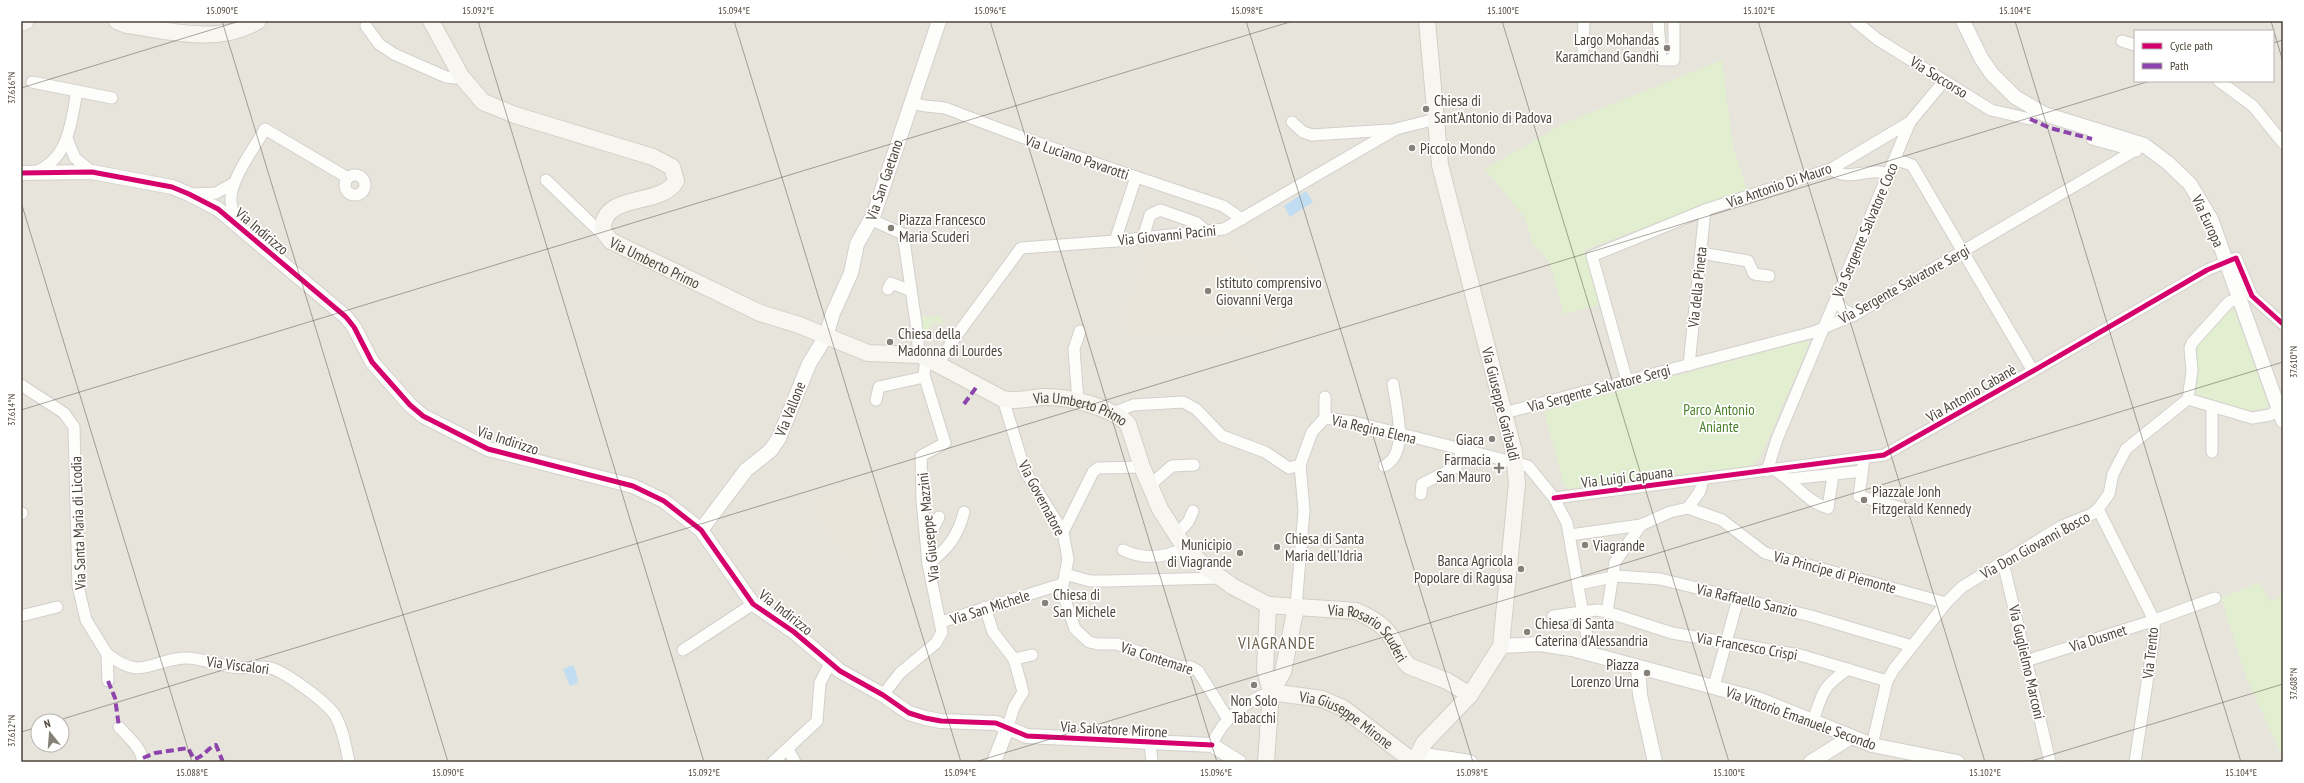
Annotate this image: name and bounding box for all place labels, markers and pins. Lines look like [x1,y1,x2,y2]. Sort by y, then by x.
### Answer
place label: Largo Mohandas Karamchand Gandhi [1556,30,1659,66]
marker: Largo Mohandas Karamchand Gandhi [1662,43,1672,53]
place label: Chiesa di Sant'Antonio di Padova [1434,91,1552,127]
marker: Chiesa di Sant'Antonio di Padova [1421,104,1431,114]
place label: Piccolo Mondo [1420,139,1495,158]
marker: Piccolo Mondo [1407,143,1417,153]
place label: Piazza Francesco Maria Scuderi [899,210,986,246]
marker: Piazza Francesco Maria Scuderi [886,223,896,233]
place label: Istituto comprensivo Giovanni Verga [1216,273,1322,309]
marker: Istituto comprensivo Giovanni Verga [1203,286,1213,296]
place label: Chiesa della Madonna di Lourdes [898,324,1002,360]
marker: Chiesa della Madonna di Lourdes [885,337,895,347]
place label: Giaca [1456,430,1484,449]
marker: Giaca [1487,434,1497,444]
place label: Farmacia San Mauro [1436,450,1491,486]
marker: Farmacia San Mauro [1494,463,1504,473]
place label: Piazzale Jonh Fitzgerald Kennedy [1872,482,1972,518]
marker: Piazzale Jonh Fitzgerald Kennedy [1859,495,1869,505]
place label: Chiesa di Santa Maria dell'Idria [1285,529,1364,565]
place label: Municipio di Viagrande [1167,535,1232,571]
place label: Viagrande [1592,536,1645,555]
marker: Viagrande [1580,540,1590,550]
marker: Chiesa di Santa Maria dell'Idria [1272,542,1282,552]
marker: Municipio di Viagrande [1235,548,1245,558]
place label: Banca Agricola Popolare di Ragusa [1414,551,1513,587]
marker: Banca Agricola Popolare di Ragusa [1516,564,1526,574]
place label: Chiesa di San Michele [1053,585,1116,621]
marker: Chiesa di San Michele [1040,598,1050,608]
place label: Chiesa di Santa Caterina d'Alessandria [1535,614,1648,650]
marker: Chiesa di Santa Caterina d'Alessandria [1522,627,1532,637]
place label: Piazza Lorenzo Urna [1571,655,1639,691]
marker: Piazza Lorenzo Urna [1642,668,1652,678]
marker: Non Solo Tabacchi [1249,680,1259,690]
place label: Non Solo Tabacchi [1230,691,1278,727]

